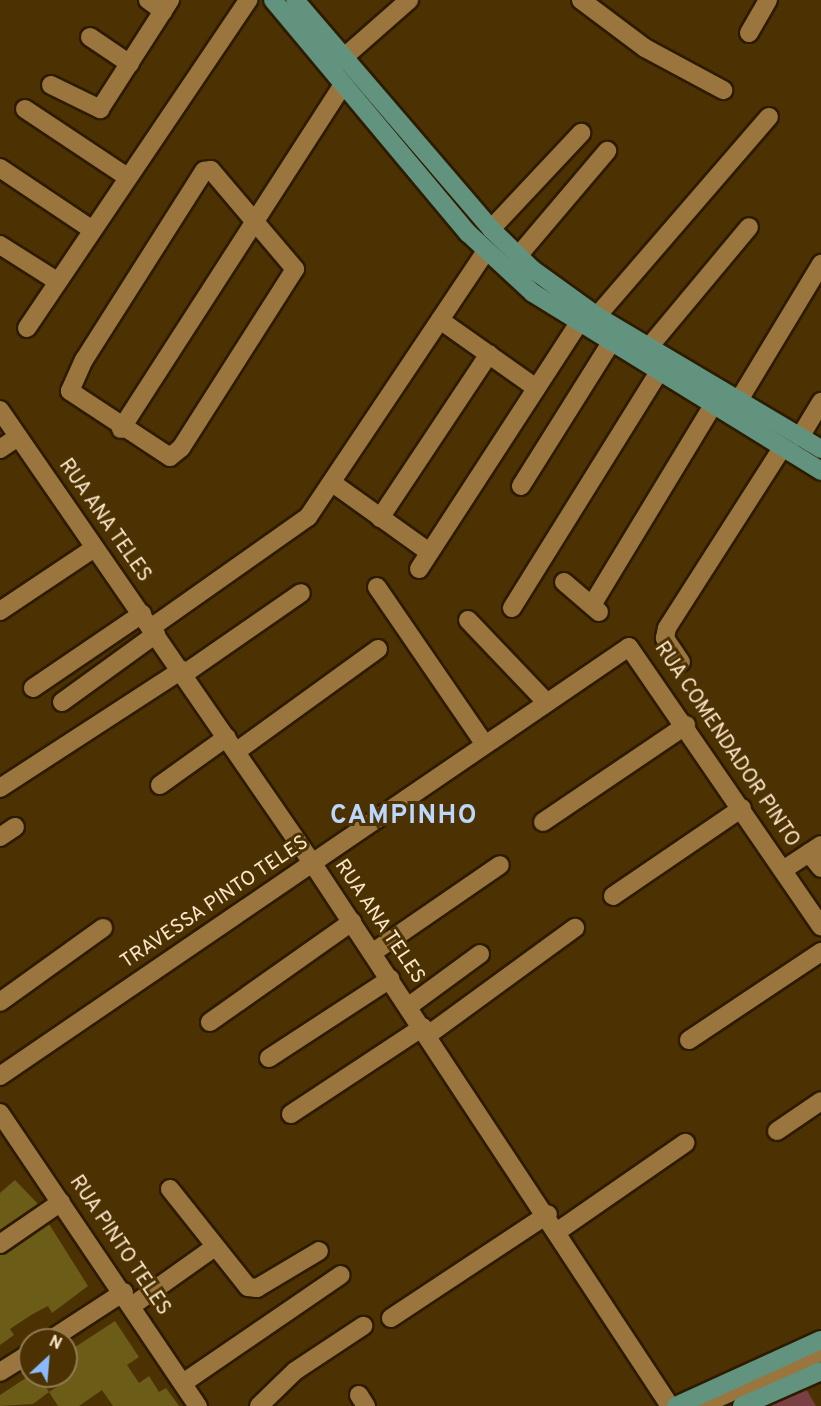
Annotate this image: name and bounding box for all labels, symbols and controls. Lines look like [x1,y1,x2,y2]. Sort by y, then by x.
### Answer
street label: RUA ANA TELES [52,454,156,588]
street label: RUA COMENDADOR PINTO [648,638,804,852]
district label: CAMPINHO [330,801,478,833]
street label: TRAVESSA PINTO TELES [116,831,314,975]
street label: RUA ANA TELES [328,854,430,990]
street label: RUA PINTO TELES [63,1171,175,1321]
north arrow [18,1328,78,1388]
text: N [45,1332,65,1355]

